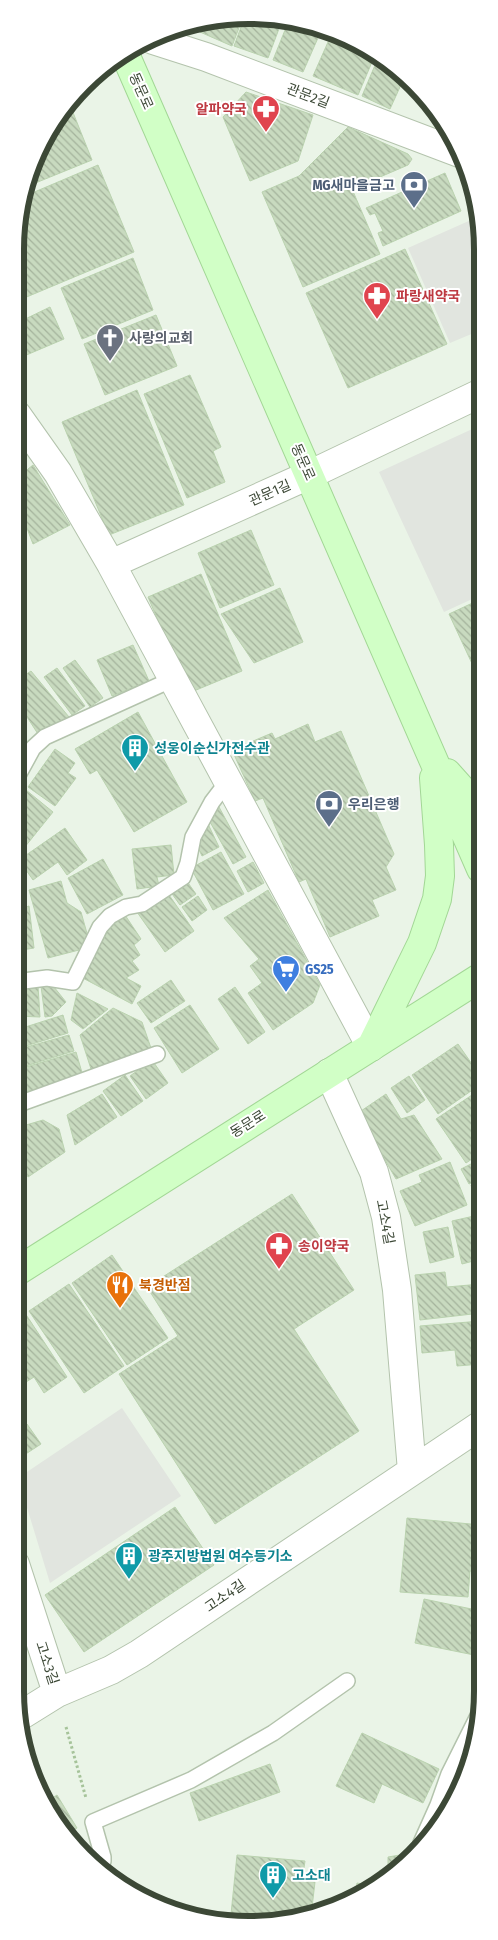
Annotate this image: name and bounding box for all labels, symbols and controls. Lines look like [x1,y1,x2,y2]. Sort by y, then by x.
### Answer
street label: 동문로 [125,70,157,112]
street label: 관문2길 [284,80,332,112]
pharmacy icon: 알파약국 [251,94,281,133]
place label: 알파약국 [195,101,247,118]
bank icon: MG새마을금고 [399,170,429,209]
place label: MG새마을금고 [312,177,395,194]
pharmacy icon: 파랑새약국 [362,281,392,320]
place label: 파랑새약국 [396,288,461,305]
church icon: 사랑의교회 [95,323,125,362]
place label: 사랑의교회 [129,330,193,347]
street label: 동문로 [287,441,319,483]
street label: 관문1길 [246,476,294,510]
building icon: 성웅이순신가전수관 [120,733,150,772]
place label: 성웅이순신가전수관 [154,740,270,757]
bank icon: 우리은행 [314,789,344,828]
place label: 우리은행 [348,796,400,813]
supermarket icon: GS25 [271,954,301,993]
place label: GS25 [305,961,334,978]
street label: 동문로 [227,1106,269,1141]
street label: 고소4길 [372,1198,398,1246]
pharmacy icon: 송이약국 [264,1231,294,1270]
place label: 송이약국 [298,1238,350,1255]
restaurant icon: 북경반점 [105,1270,135,1309]
place label: 북경반점 [139,1277,191,1294]
building icon: 광주지방법원 여수등기소 [114,1541,144,1580]
place label: 광주지방법원 여수등기소 [148,1548,293,1565]
street label: 고소4길 [201,1576,249,1616]
street label: 고소3길 [32,1639,62,1687]
building icon: 고소대 [258,1860,288,1899]
place label: 고소대 [292,1867,331,1884]

